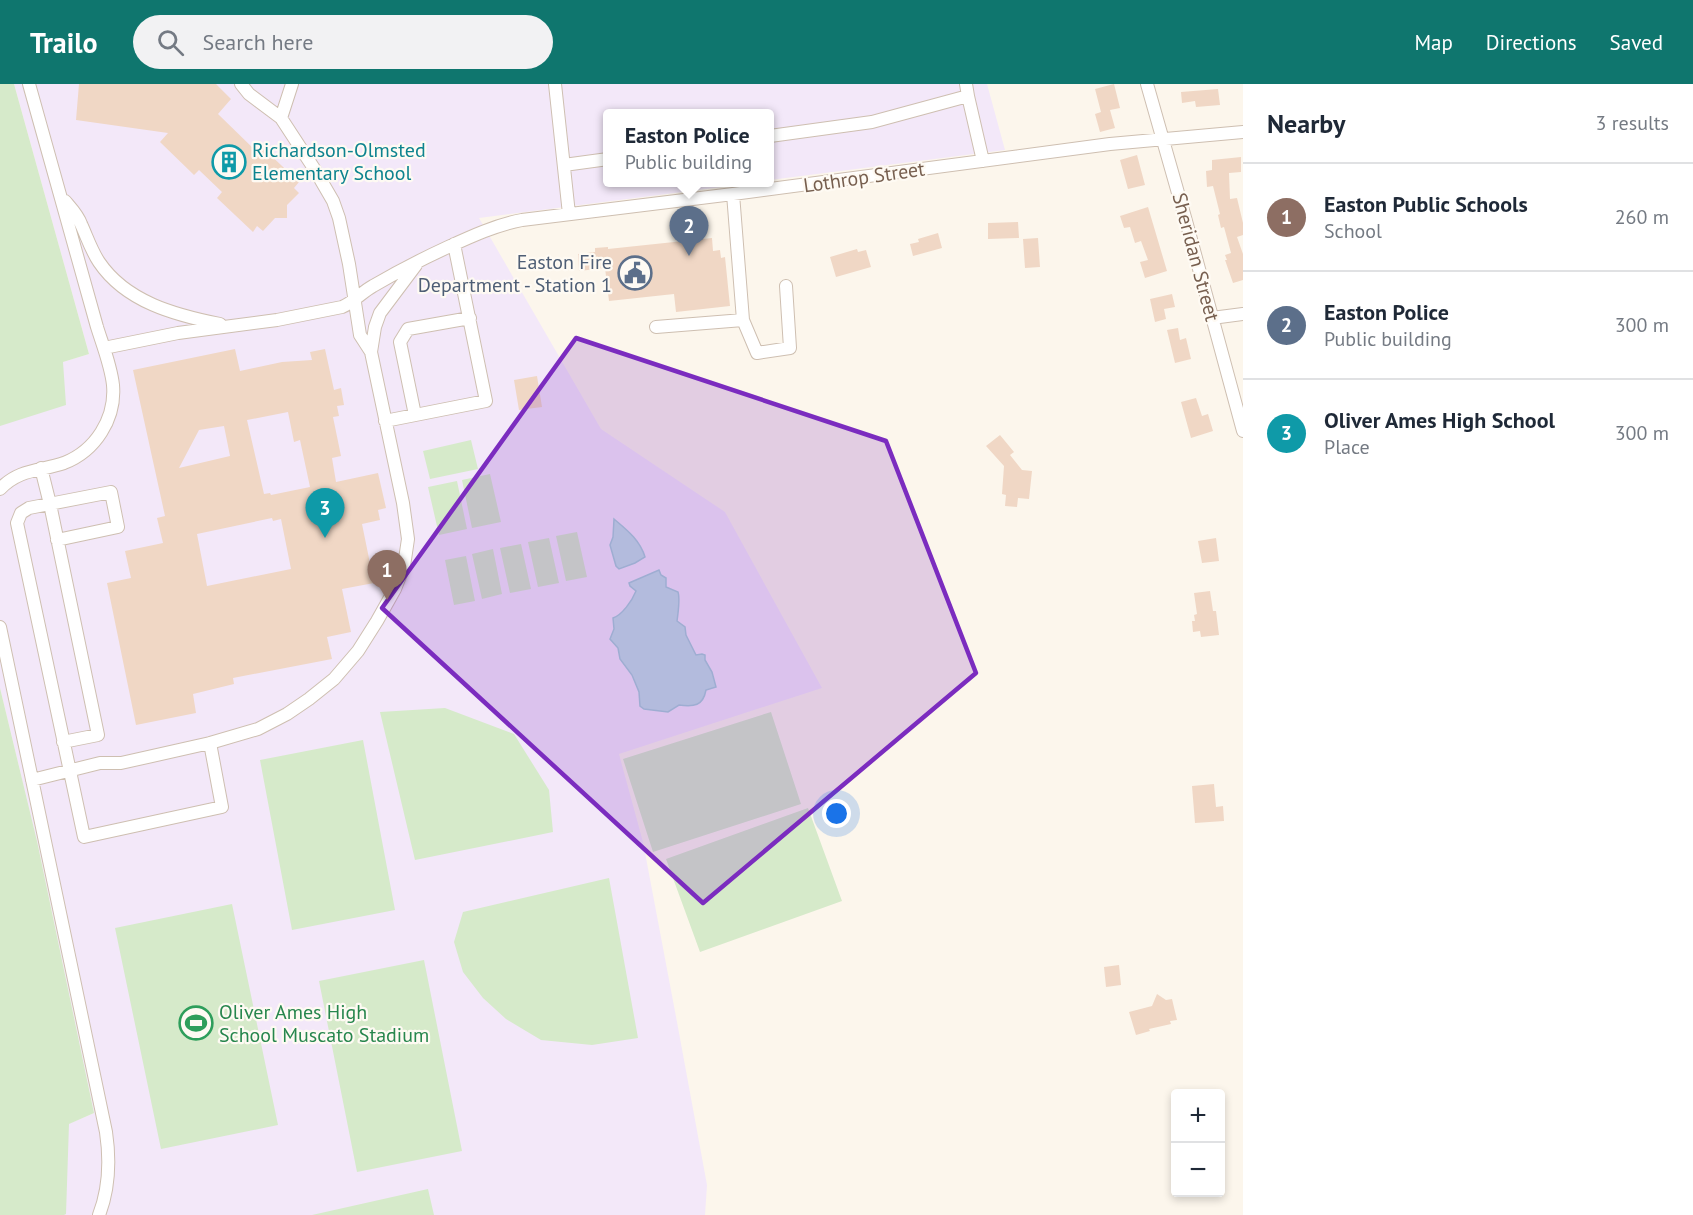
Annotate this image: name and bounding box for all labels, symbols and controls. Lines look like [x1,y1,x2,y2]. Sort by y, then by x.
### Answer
search box [133,15,553,69]
text: Trailo [30,24,97,61]
icon: search [154,26,187,59]
text: Search here [202,28,313,56]
text: Map [1414,29,1453,56]
text: Directions [1486,29,1577,56]
text: Saved [1610,29,1663,56]
text: Nearby [1267,107,1345,140]
popup [603,109,774,187]
text: 3 results [1596,110,1669,136]
text: Easton Police [625,121,750,149]
place label: Richardson-Olmsted Elementary School [252,137,426,186]
building icon: Richardson-Olmsted Elementary School [211,144,247,180]
text: Public building [625,149,752,175]
street label: Lothrop Street [802,156,927,198]
street label: Sheridan Street [1166,190,1226,324]
text: Easton Public Schools [1324,190,1528,218]
text: 1 [1281,204,1292,230]
text: 260 m [1615,204,1669,230]
pin: 2 [670,206,708,256]
text: School [1324,218,1382,244]
place label: Easton Fire Department - Station 1 [418,249,612,298]
public building icon: Easton Fire Department - Station 1 [617,255,653,291]
text: Easton Police [1324,298,1449,326]
text: 2 [1281,312,1292,338]
text: 300 m [1615,312,1669,338]
text: Public building [1324,326,1452,352]
text: Oliver Ames High School [1324,406,1555,434]
text: 3 [1281,420,1292,446]
text: 300 m [1615,420,1669,446]
text: Place [1324,434,1370,460]
pin: 3 [306,488,344,538]
pin: 1 [368,550,406,600]
your location [822,799,851,828]
place label: Oliver Ames High School Muscato Stadium [219,999,429,1048]
sports icon: Oliver Ames High School Muscato Stadium [178,1005,214,1041]
map controls [1171,1089,1225,1197]
button: + [1171,1089,1225,1143]
button: − [1171,1143,1225,1197]

